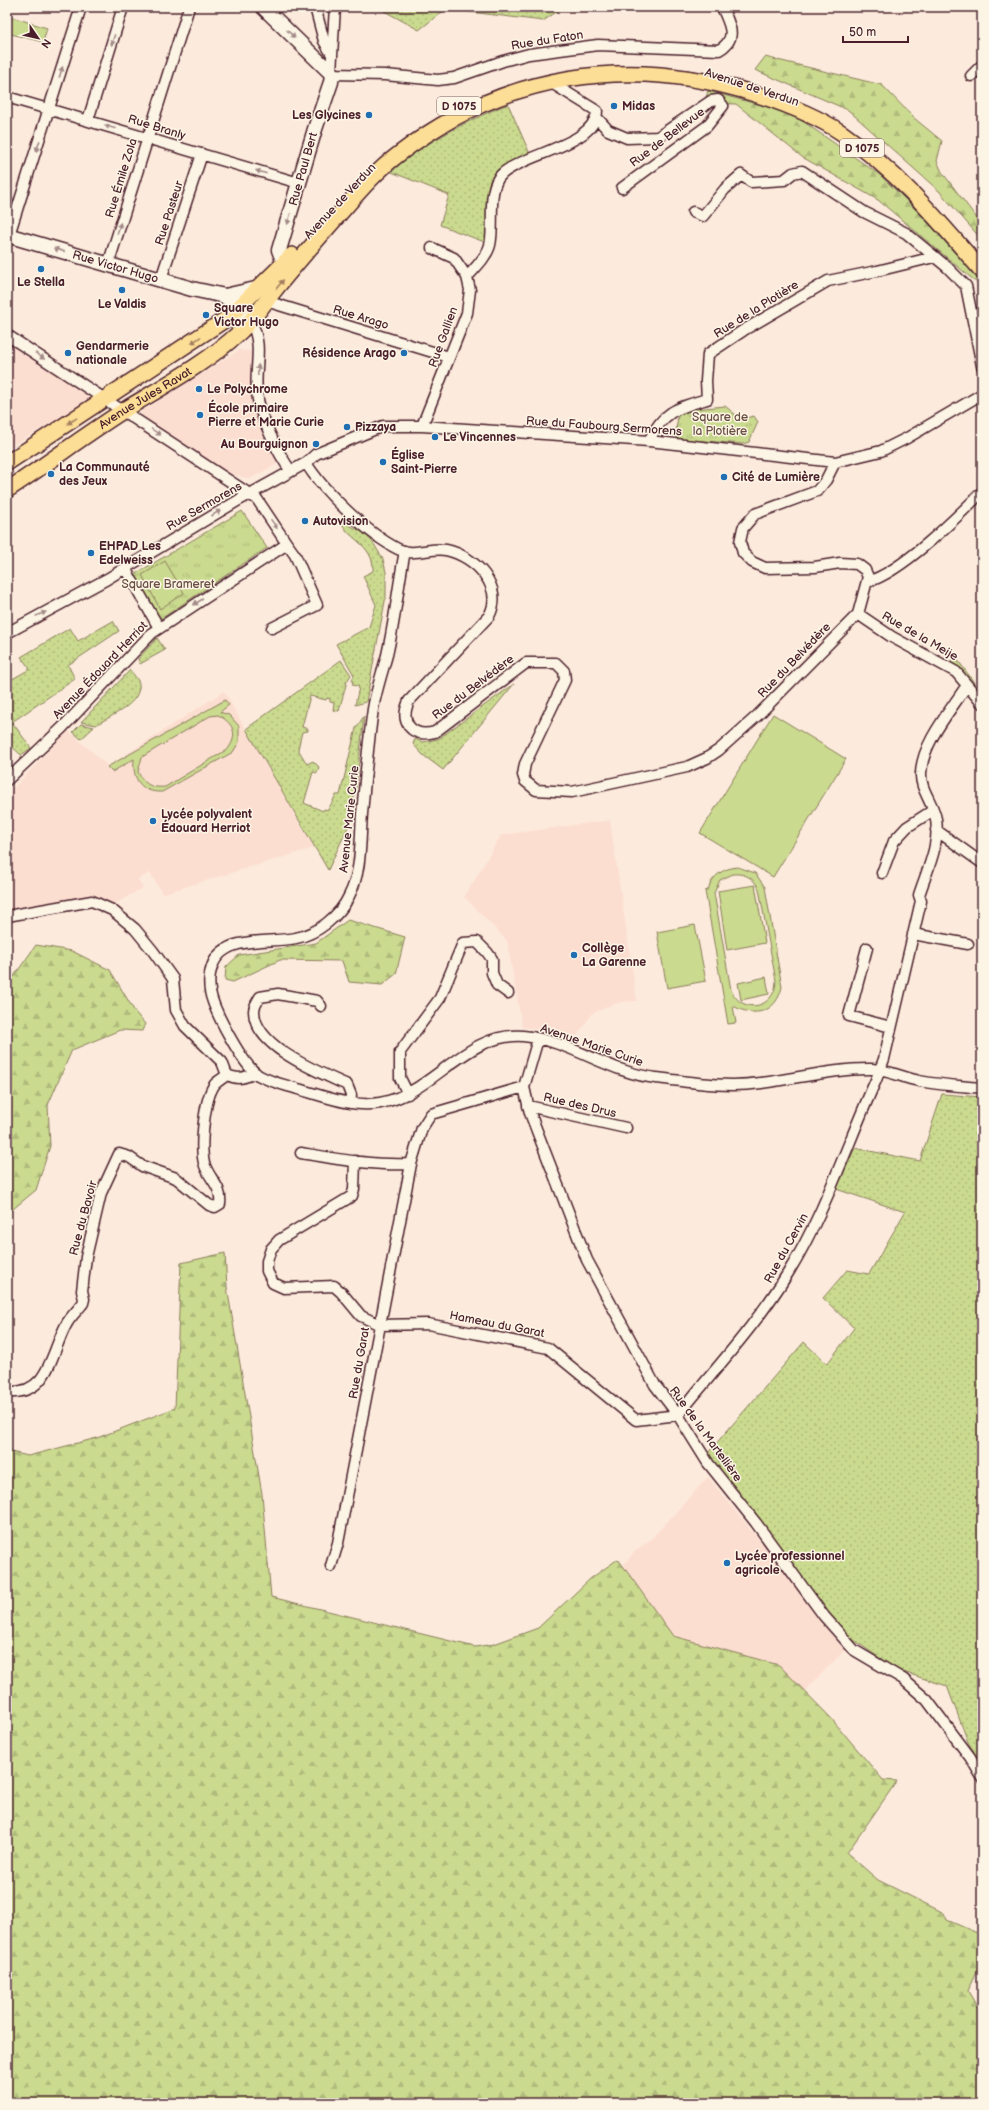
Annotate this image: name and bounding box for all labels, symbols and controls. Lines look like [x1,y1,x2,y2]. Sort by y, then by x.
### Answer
north arrow [18,18,58,58]
scale bar [843,18,908,44]
text: 50 m [849,25,876,40]
street label: Rue du Faton [510,27,584,54]
one-way arrow [286,29,296,39]
one-way arrow [110,34,116,46]
text: N [38,36,54,50]
street label: Avenue de Verdun [703,65,801,110]
one-way arrow [58,66,64,78]
road number: D 1075 [437,97,481,115]
place label: Midas [622,99,655,114]
marker: Midas [609,101,619,111]
street label: Rue de Bellevue [627,104,708,170]
place label: Les Glycines [292,108,361,123]
marker: Les Glycines [364,110,374,120]
street label: Rue Branly [126,112,188,144]
one-way arrow [104,124,116,130]
street label: Rue Paul Bert [286,130,321,208]
street label: Rue Émile Zola [101,136,141,220]
road number: D 1075 [840,139,884,157]
one-way arrow [35,141,41,153]
street label: Avenue de Verdun [301,160,380,242]
one-way arrow [255,169,267,175]
street label: Rue Pasteur [152,178,187,247]
one-way arrow [286,213,292,225]
one-way arrow [117,222,123,234]
one-way arrow [52,247,64,253]
street label: Rue Victor Hugo [71,247,160,287]
marker: Le Stella [36,264,46,274]
place label: Le Stella [17,275,65,290]
street label: Rue de la Plotière [711,277,801,342]
one-way arrow [275,278,284,289]
marker: Le Valdis [117,285,127,295]
place label: Le Valdis [98,297,146,312]
place label: Square Victor Hugo [214,301,279,330]
street label: Rue Arago [331,302,391,333]
street label: Rue Gallien [426,305,461,370]
marker: Square Victor Hugo [201,310,211,320]
one-way arrow [190,336,201,344]
place label: Gendarmerie nationale [76,339,149,368]
place label: Résidence Arago [302,346,396,361]
marker: Gendarmerie nationale [63,348,73,358]
marker: Résidence Arago [399,348,409,358]
one-way arrow [34,353,45,360]
street label: Avenue Jules Ravat [96,364,195,433]
one-way arrow [254,364,261,376]
place label: Le Polychrome [207,382,288,397]
marker: Le Polychrome [194,384,204,394]
place label: École primaire Pierre et Marie Curie [208,399,324,430]
marker: École primaire Pierre et Marie Curie [195,410,205,420]
park label: Square de la Plotière [692,410,748,439]
street label: Rue du Faubourg Sermorens [526,414,682,439]
one-way arrow [66,417,78,424]
place label: Pizzaya [355,420,396,435]
marker: Pizzaya [342,422,352,432]
one-way arrow [150,429,161,436]
place label: Le Vincennes [443,430,516,445]
marker: Le Vincennes [430,432,440,442]
place label: Au Bourguignon [220,437,308,452]
marker: Au Bourguignon [311,439,321,449]
place label: Église Saint-Pierre [391,446,457,477]
marker: Église Saint-Pierre [378,457,388,467]
place label: La Communauté des Jeux [59,460,150,489]
marker: La Communauté des Jeux [46,469,56,479]
place label: Cité de Lumière [732,470,820,485]
marker: Cité de Lumière [719,472,729,482]
street label: Rue Sermorens [164,479,245,534]
one-way arrow [210,510,222,517]
place label: Autovision [312,514,369,529]
marker: Autovision [300,516,310,526]
one-way arrow [270,519,278,529]
place label: EHPAD Les Edelweiss [99,539,161,568]
marker: EHPAD Les Edelweiss [86,548,96,558]
park label: Square Brameret [121,577,215,592]
one-way arrow [192,598,203,606]
street label: Rue de la Meije [879,609,961,664]
one-way arrow [36,611,48,617]
street label: Avenue Édouard Herriot [49,617,151,722]
street label: Rue du Belvédère [755,620,834,701]
street label: Rue du Belvédère [429,652,517,723]
street label: Avenue Marie Curie [336,765,363,873]
place label: Lycée polyvalent Édouard Herriot [161,807,252,836]
marker: Lycée polyvalent Édouard Herriot [148,816,158,826]
place label: Collège La Garenne [582,941,646,970]
marker: Collège La Garenne [569,950,579,960]
street label: Avenue Marie Curie [539,1021,645,1070]
street label: Rue des Drus [542,1090,618,1121]
street label: Rue du Bavoir [66,1178,101,1257]
street label: Rue du Cervin [761,1210,812,1286]
street label: Hameau du Garat [448,1308,546,1341]
street label: Rue du Garat [346,1326,373,1400]
street label: Rue de la Martellière [666,1384,745,1485]
place label: Lycée professionnel agricole [735,1549,845,1578]
marker: Lycée professionnel agricole [722,1558,732,1568]

